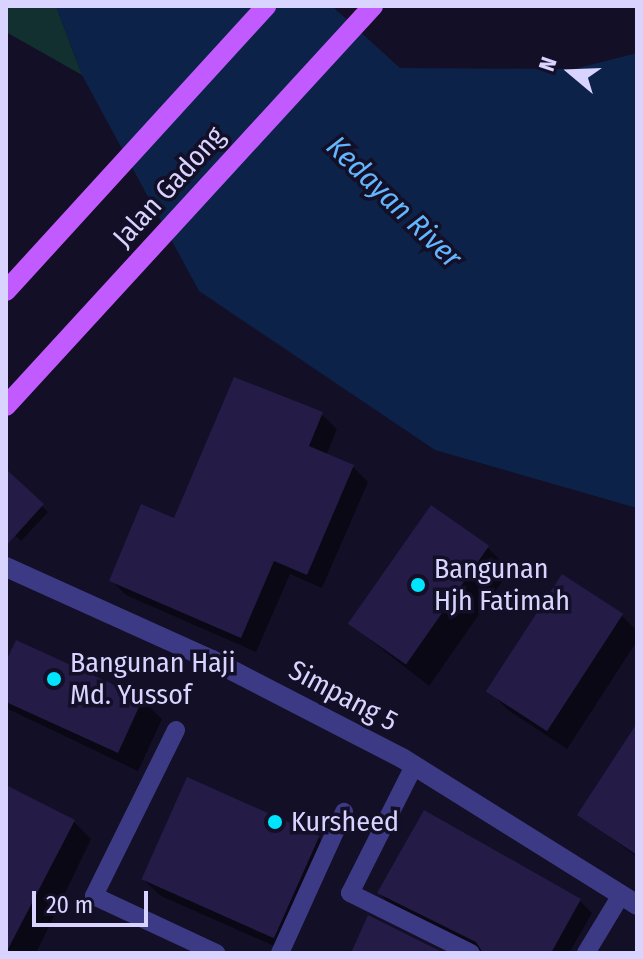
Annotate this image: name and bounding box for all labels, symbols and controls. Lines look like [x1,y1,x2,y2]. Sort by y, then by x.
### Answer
north arrow [531,32,611,112]
text: N [533,53,563,75]
street label: Jalan Gadong [106,120,232,254]
water label: Kedayan River [319,129,469,275]
place label: Bangunan Hjh Fatimah [434,552,570,618]
marker: Bangunan Hjh Fatimah [409,576,427,594]
place label: Bangunan Haji Md. Yussof [70,646,236,712]
street label: Simpang 5 [283,653,403,739]
marker: Bangunan Haji Md. Yussof [45,670,63,688]
place label: Kursheed [291,805,399,839]
marker: Kursheed [266,813,284,831]
scale bar [36,875,152,925]
text: 20 m [46,891,93,919]

